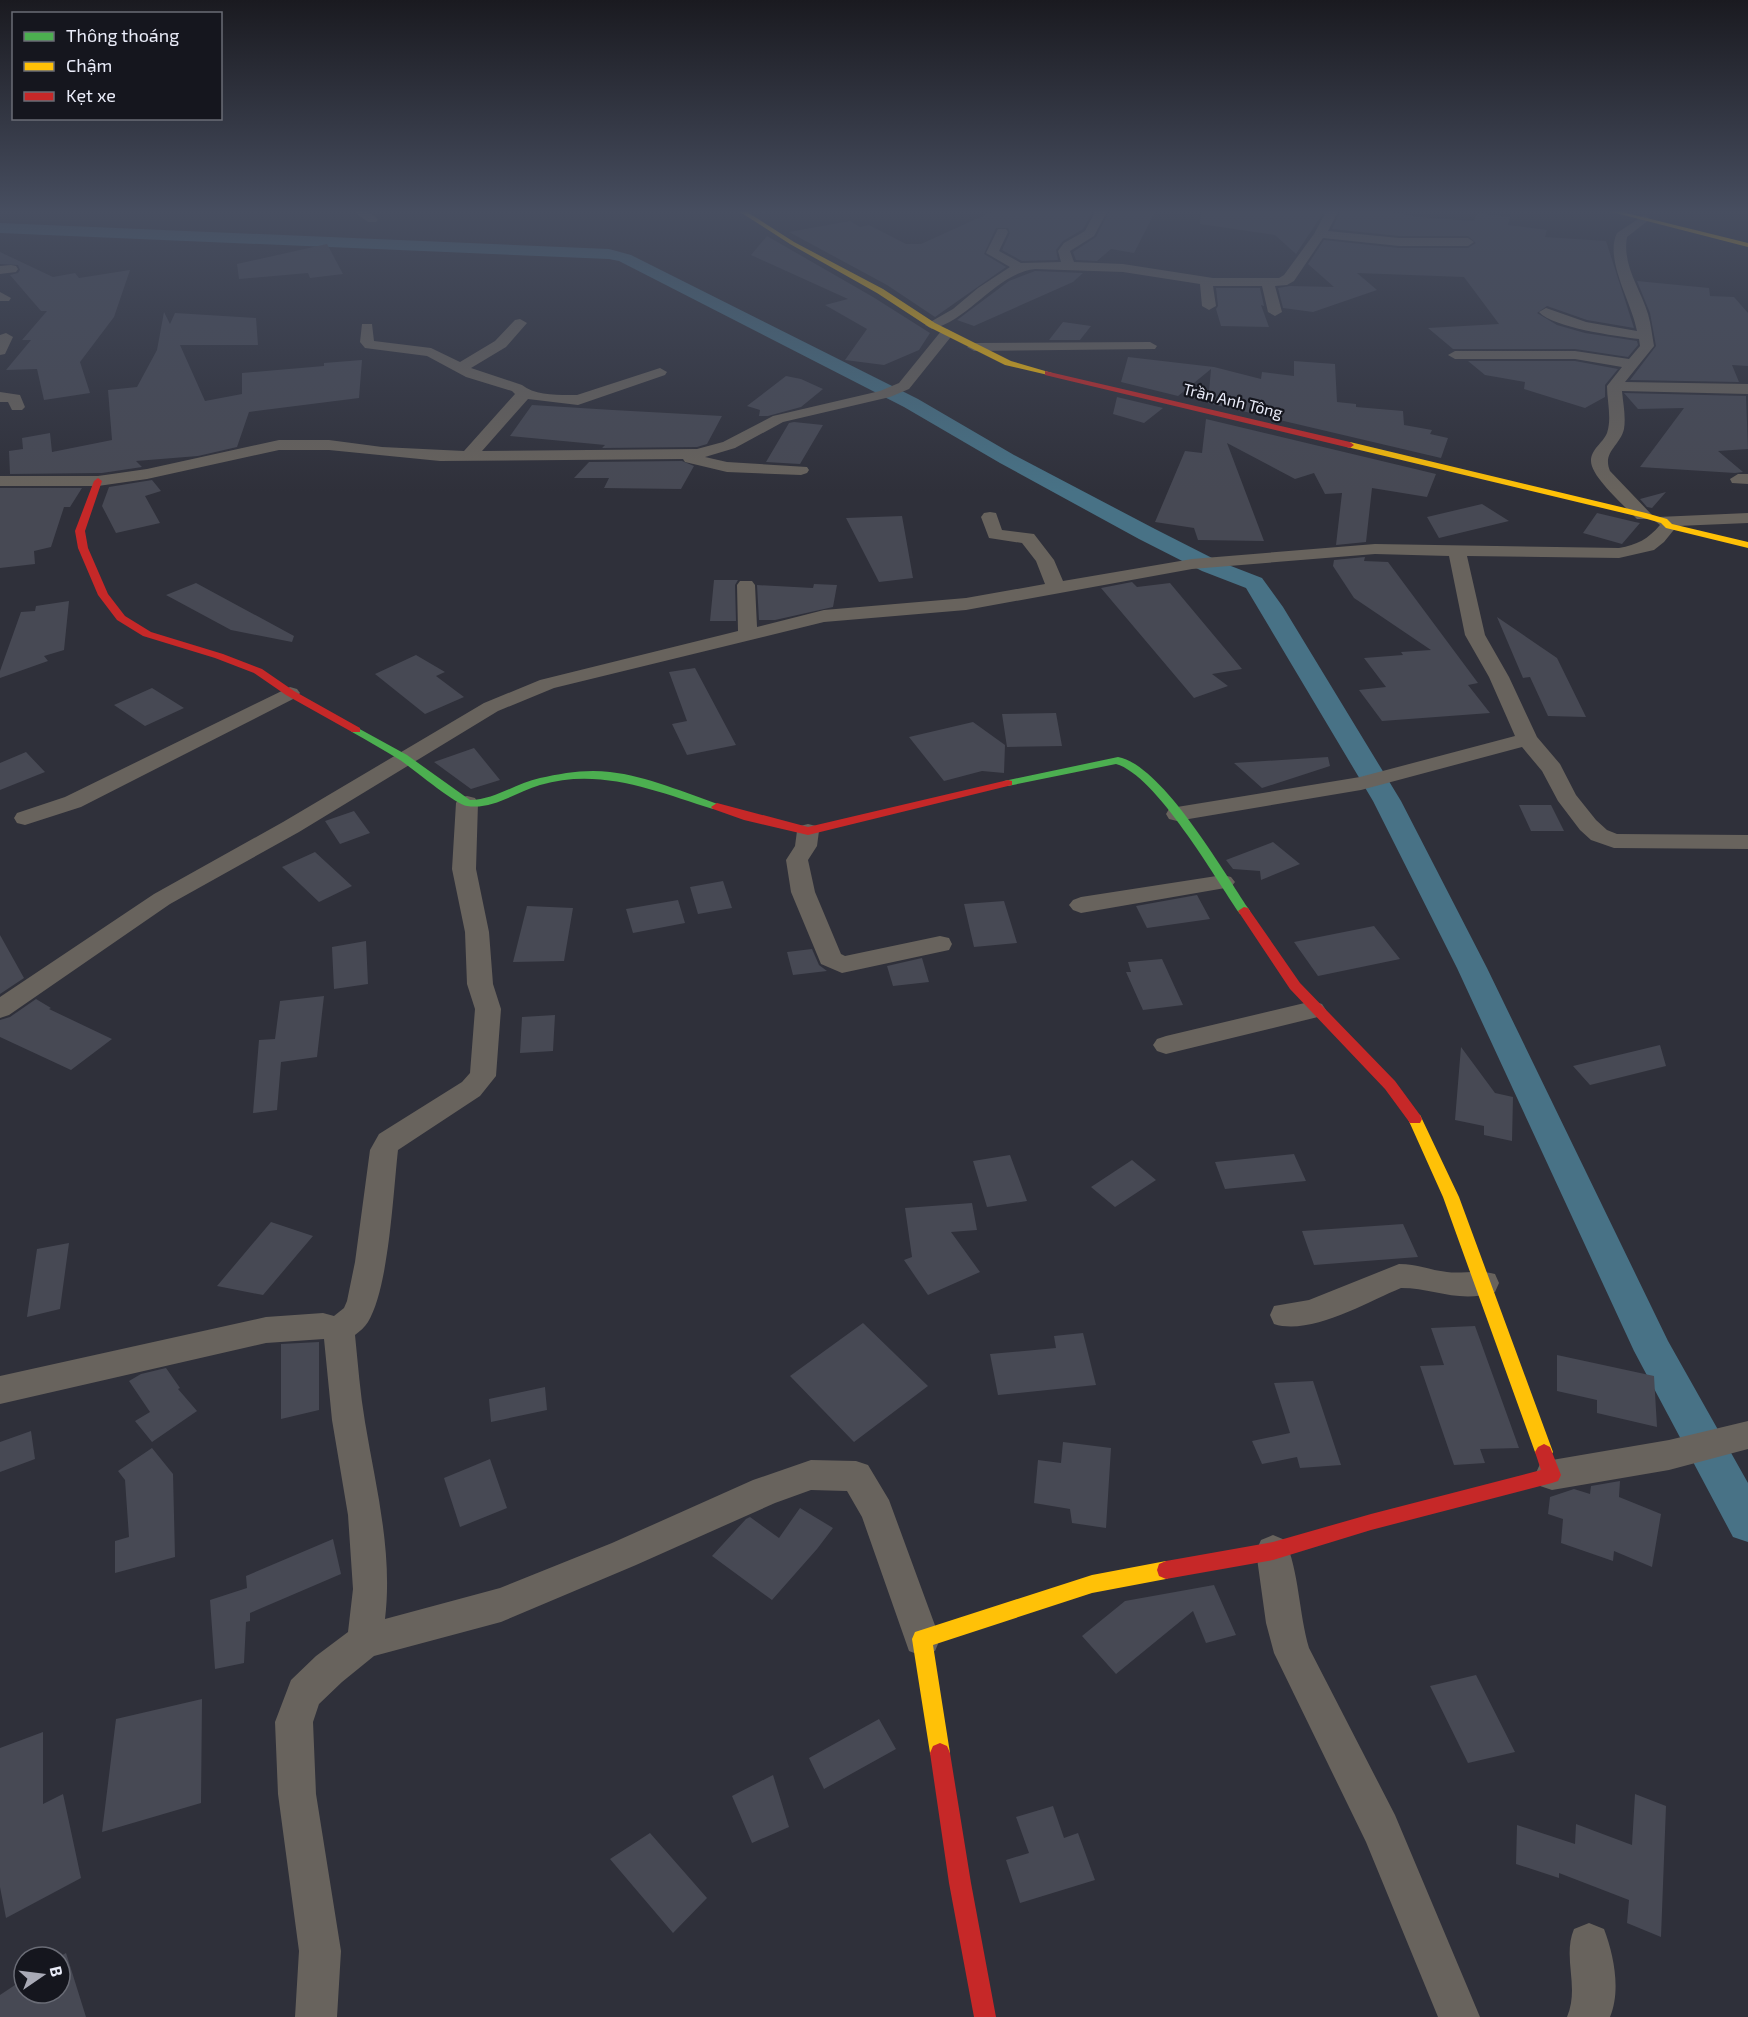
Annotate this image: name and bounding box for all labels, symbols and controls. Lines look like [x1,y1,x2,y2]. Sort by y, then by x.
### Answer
legend [12,12,222,120]
text: Thông thoáng [66,24,179,46]
text: Chậm [66,54,112,76]
text: Kẹt xe [66,84,116,106]
street label: Trần Anh Tông [1181,378,1285,422]
north arrow [12,1945,72,2005]
text: B [47,1964,67,1979]

